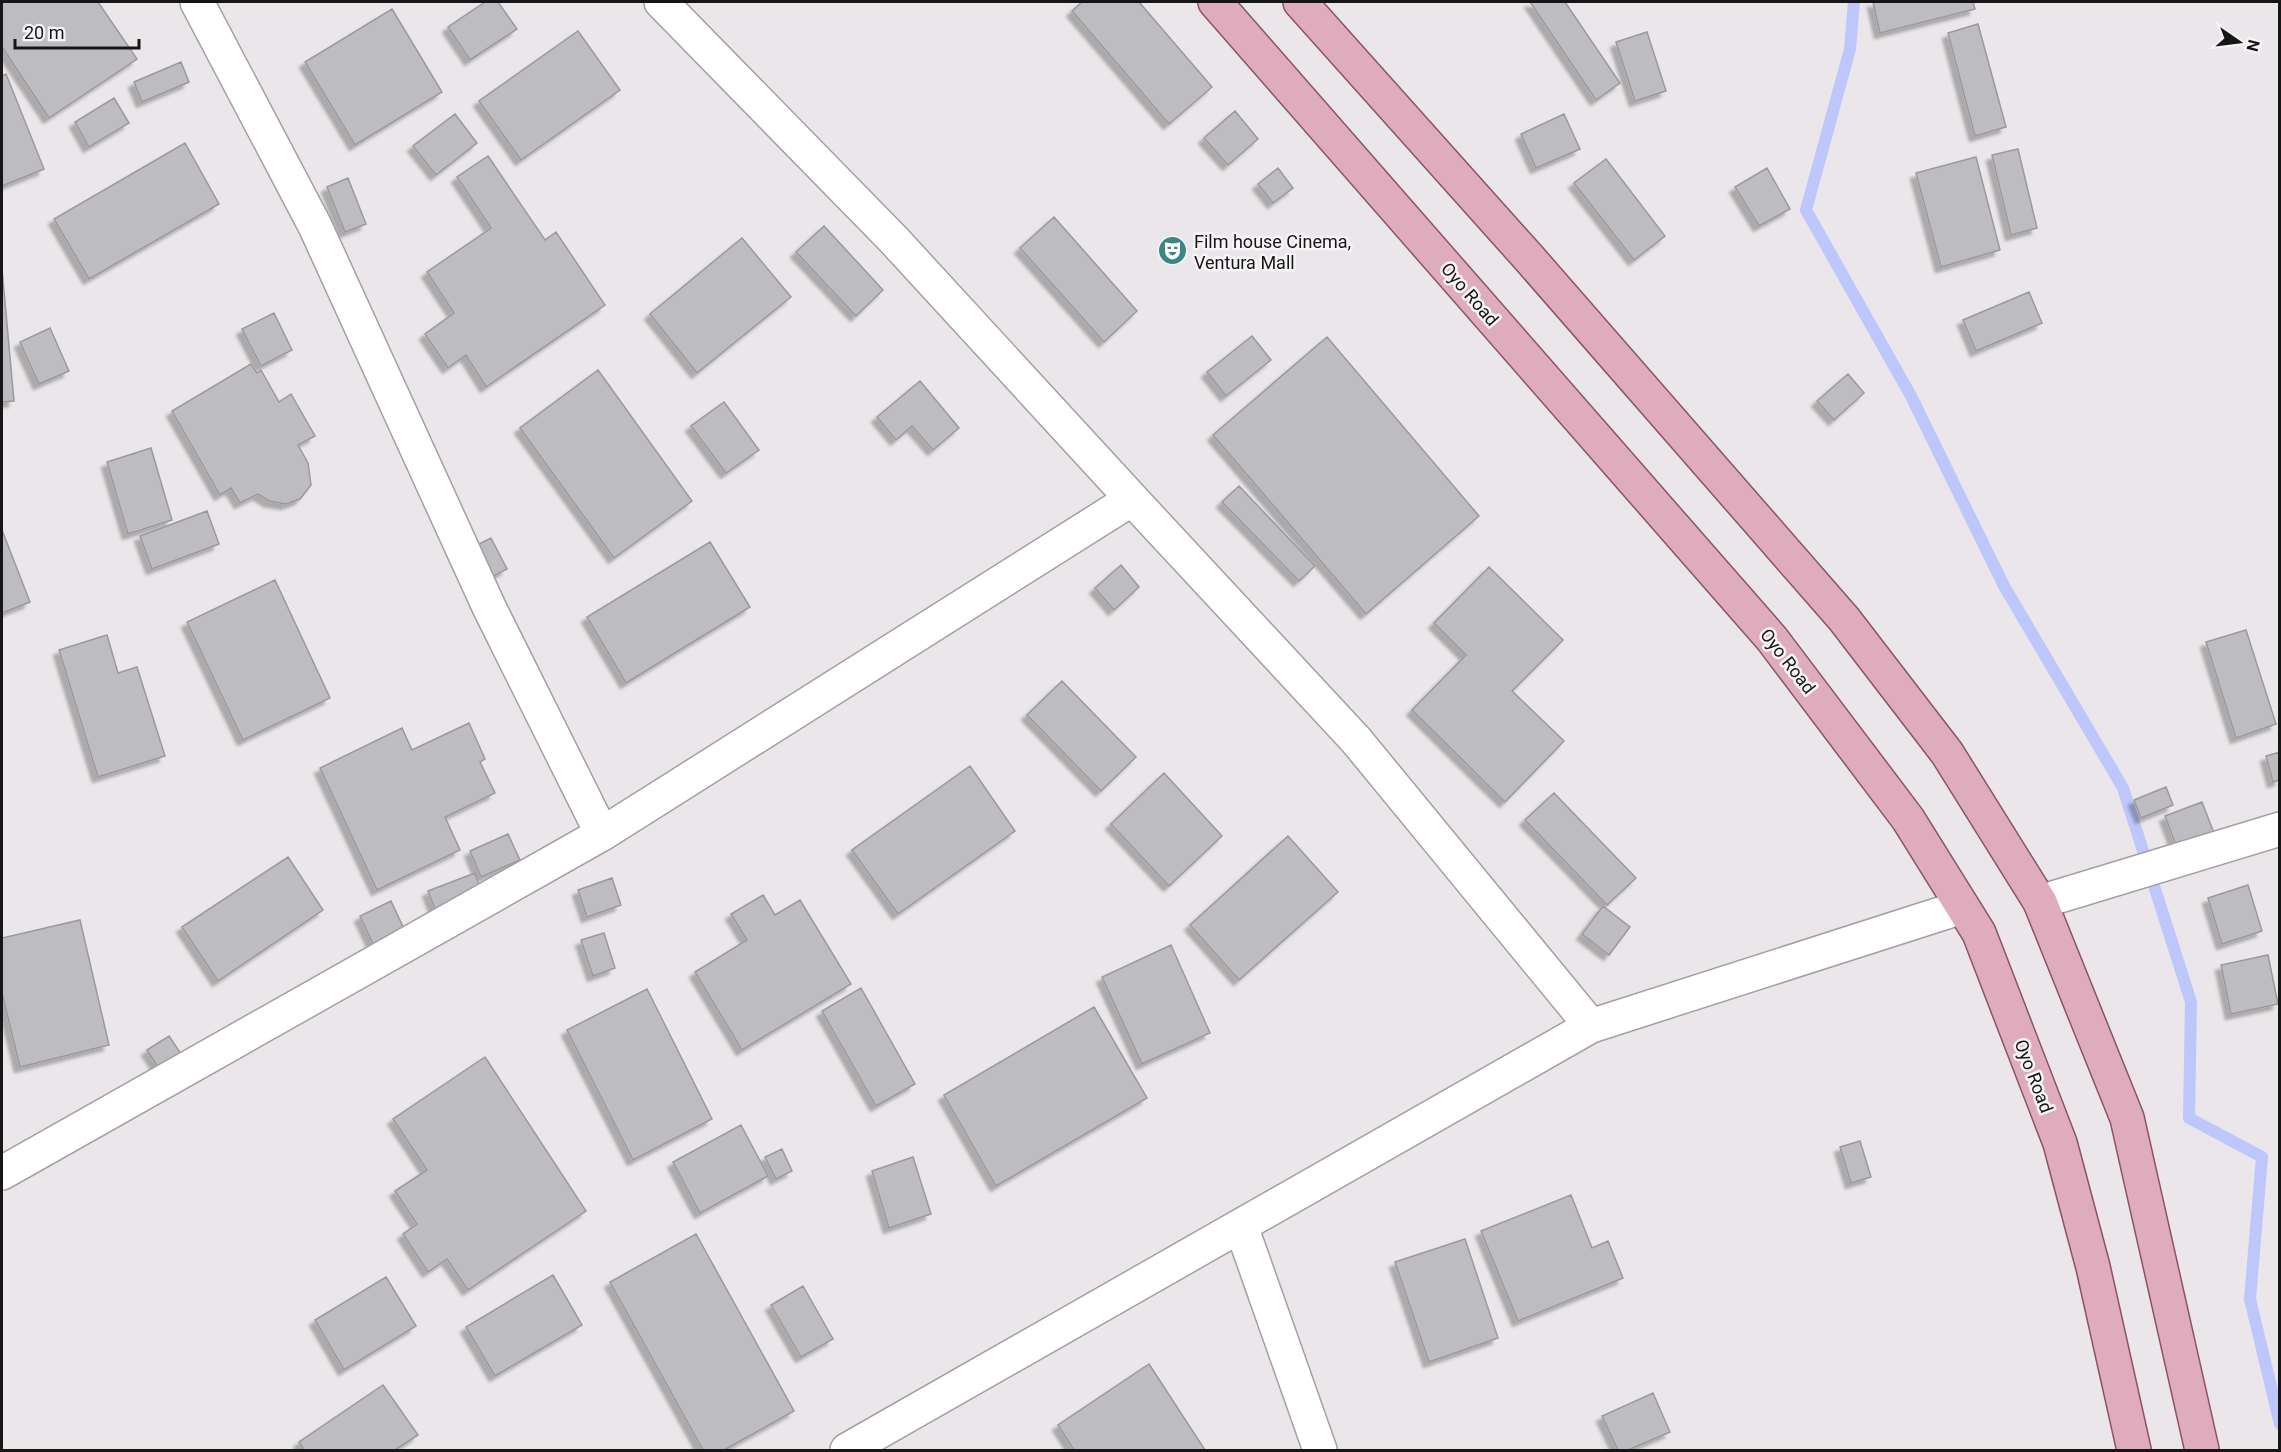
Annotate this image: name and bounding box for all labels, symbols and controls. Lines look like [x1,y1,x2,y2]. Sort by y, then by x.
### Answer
scale bar [15,12,140,50]
north arrow [2209,12,2269,72]
text: 20 m [24,22,64,43]
text: N [2242,38,2264,53]
place label: Film house Cinema, Ventura Mall [1194,231,1351,273]
theatre icon: Film house Cinema, Ventura Mall [1157,235,1189,267]
street label: Oyo Road [1437,258,1503,330]
street label: Oyo Road [1756,624,1820,698]
street label: Oyo Road [2010,1036,2058,1116]

